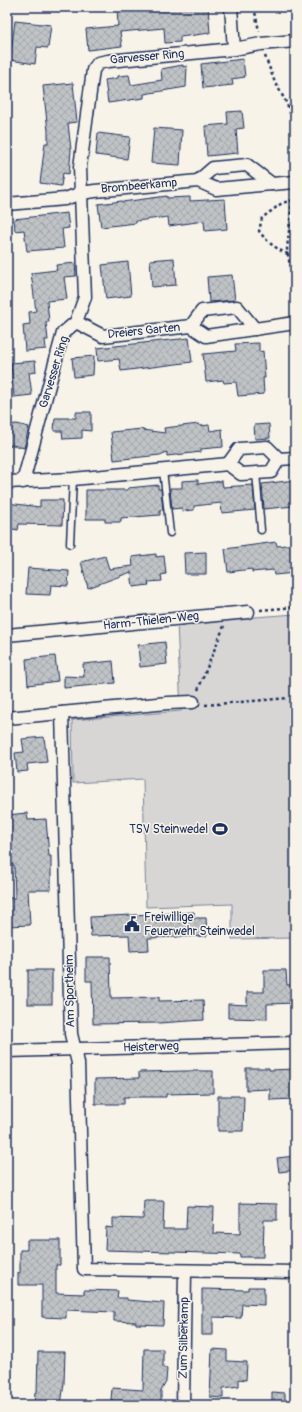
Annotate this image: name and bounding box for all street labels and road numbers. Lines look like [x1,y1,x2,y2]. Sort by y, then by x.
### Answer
street label: Garvesser Ring [109,46,185,68]
street label: Brombeerkamp [100,175,178,197]
street label: Dreiers Garten [107,320,181,342]
street label: Garvesser Ring [36,334,72,410]
street label: Harm-Thielen-Weg [102,609,200,633]
street label: Am Sportheim [62,954,78,1028]
street label: Heisterweg [123,1039,179,1055]
street label: Zum Silberkamp [176,1296,192,1379]

